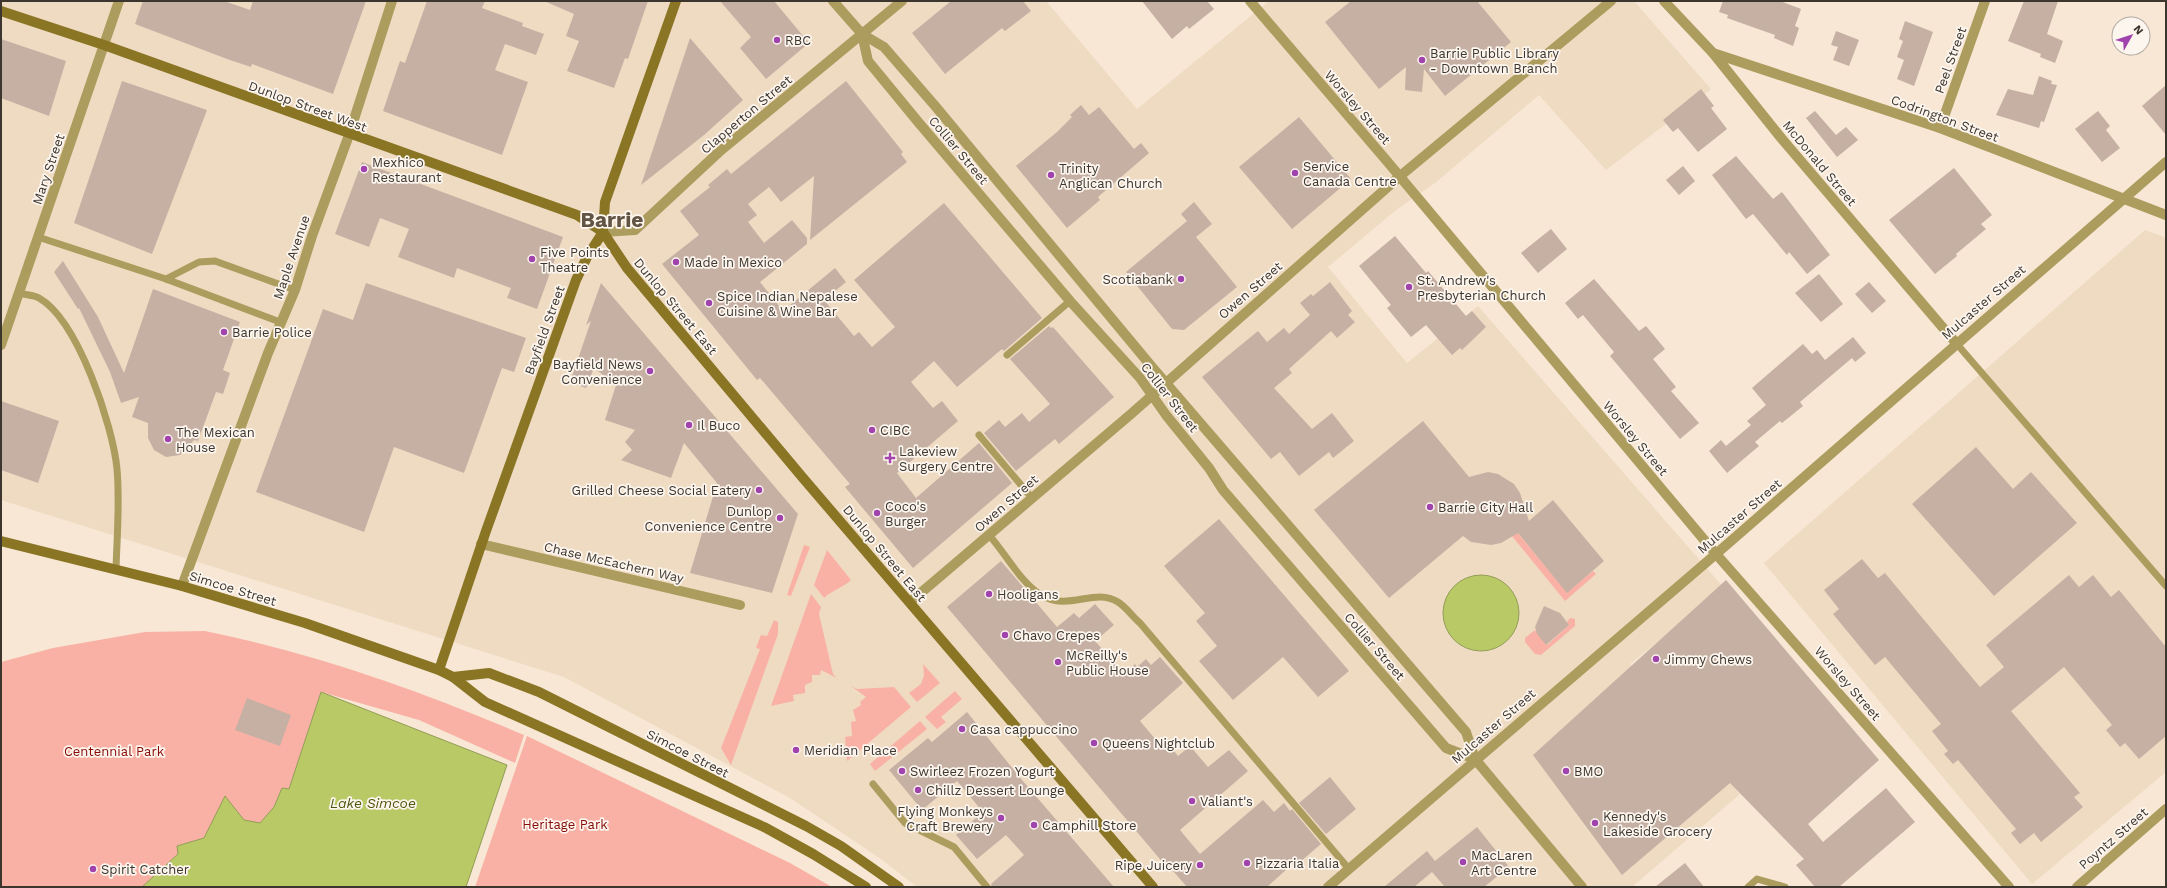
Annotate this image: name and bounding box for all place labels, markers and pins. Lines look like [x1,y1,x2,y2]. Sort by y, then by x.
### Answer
place label: RBC [785,33,811,48]
marker: RBC [772,35,782,45]
place label: Barrie Public Library - Downtown Branch [1430,46,1559,76]
marker: Barrie Public Library - Downtown Branch [1417,55,1427,65]
place label: Mexhico Restaurant [372,155,442,185]
place label: Service Canada Centre [1303,159,1397,189]
place label: Trinity Anglican Church [1059,161,1163,191]
marker: Mexhico Restaurant [359,164,369,174]
marker: Service Canada Centre [1290,168,1300,178]
marker: Trinity Anglican Church [1046,170,1056,180]
place label: Five Points Theatre [540,245,610,275]
marker: Five Points Theatre [527,254,537,264]
place label: Made in Mexico [684,255,782,270]
marker: Made in Mexico [671,257,681,267]
place label: Scotiabank [1103,272,1174,287]
place label: St. Andrew's Presbyterian Church [1417,273,1546,303]
marker: Scotiabank [1176,274,1186,284]
marker: St. Andrew's Presbyterian Church [1404,282,1414,292]
place label: Spice Indian Nepalese Cuisine & Wine Bar [717,289,858,319]
marker: Spice Indian Nepalese Cuisine & Wine Bar [704,298,714,308]
place label: Barrie Police [232,325,312,340]
marker: Barrie Police [219,327,229,337]
place label: Bayfield News Convenience [553,357,642,387]
marker: Bayfield News Convenience [645,366,655,376]
place label: Il Buco [697,418,741,433]
marker: Il Buco [684,420,694,430]
place label: CIBC [880,423,910,438]
place label: The Mexican House [176,425,255,455]
marker: CIBC [867,425,877,435]
marker: The Mexican House [163,434,173,444]
place label: Lakeview Surgery Centre [899,444,993,474]
marker: Lakeview Surgery Centre [884,452,896,464]
place label: Grilled Cheese Social Eatery [571,483,751,498]
marker: Grilled Cheese Social Eatery [754,485,764,495]
place label: Coco's Burger [885,499,926,529]
place label: Barrie City Hall [1438,500,1533,515]
marker: Barrie City Hall [1425,502,1435,512]
place label: Dunlop Convenience Centre [644,504,772,534]
marker: Coco's Burger [872,508,882,518]
marker: Dunlop Convenience Centre [775,513,785,523]
place label: Hooligans [997,587,1059,602]
marker: Hooligans [984,589,994,599]
place label: Chavo Crepes [1013,628,1100,643]
marker: Chavo Crepes [1000,630,1010,640]
place label: McReilly's Public House [1066,648,1149,678]
place label: Jimmy Chews [1664,652,1752,667]
marker: Jimmy Chews [1651,654,1661,664]
marker: McReilly's Public House [1053,657,1063,667]
place label: Casa cappuccino [970,722,1078,737]
marker: Casa cappuccino [957,724,967,734]
place label: Queens Nightclub [1102,736,1215,751]
marker: Queens Nightclub [1089,738,1099,748]
place label: Meridian Place [804,743,897,758]
marker: Meridian Place [791,745,801,755]
place label: Swirleez Frozen Yogurt [910,764,1055,779]
place label: BMO [1574,764,1603,779]
marker: Swirleez Frozen Yogurt [897,766,907,776]
marker: BMO [1561,766,1571,776]
place label: Chillz Dessert Lounge [926,783,1065,798]
marker: Chillz Dessert Lounge [913,785,923,795]
place label: Valiant's [1200,794,1253,809]
marker: Valiant's [1187,796,1197,806]
place label: Flying Monkeys Craft Brewery [897,804,993,834]
place label: Kennedy's Lakeside Grocery [1603,809,1713,839]
marker: Flying Monkeys Craft Brewery [996,813,1006,823]
place label: Camphill Store [1042,818,1136,833]
marker: Kennedy's Lakeside Grocery [1590,818,1600,828]
marker: Camphill Store [1029,820,1039,830]
place label: MacLaren Art Centre [1471,848,1537,878]
place label: Pizzaria Italia [1255,856,1340,871]
marker: MacLaren Art Centre [1458,857,1468,867]
place label: Ripe Juicery [1115,858,1192,873]
marker: Pizzaria Italia [1242,858,1252,868]
marker: Ripe Juicery [1195,860,1205,870]
place label: Spirit Catcher [101,862,189,877]
marker: Spirit Catcher [88,864,98,874]

